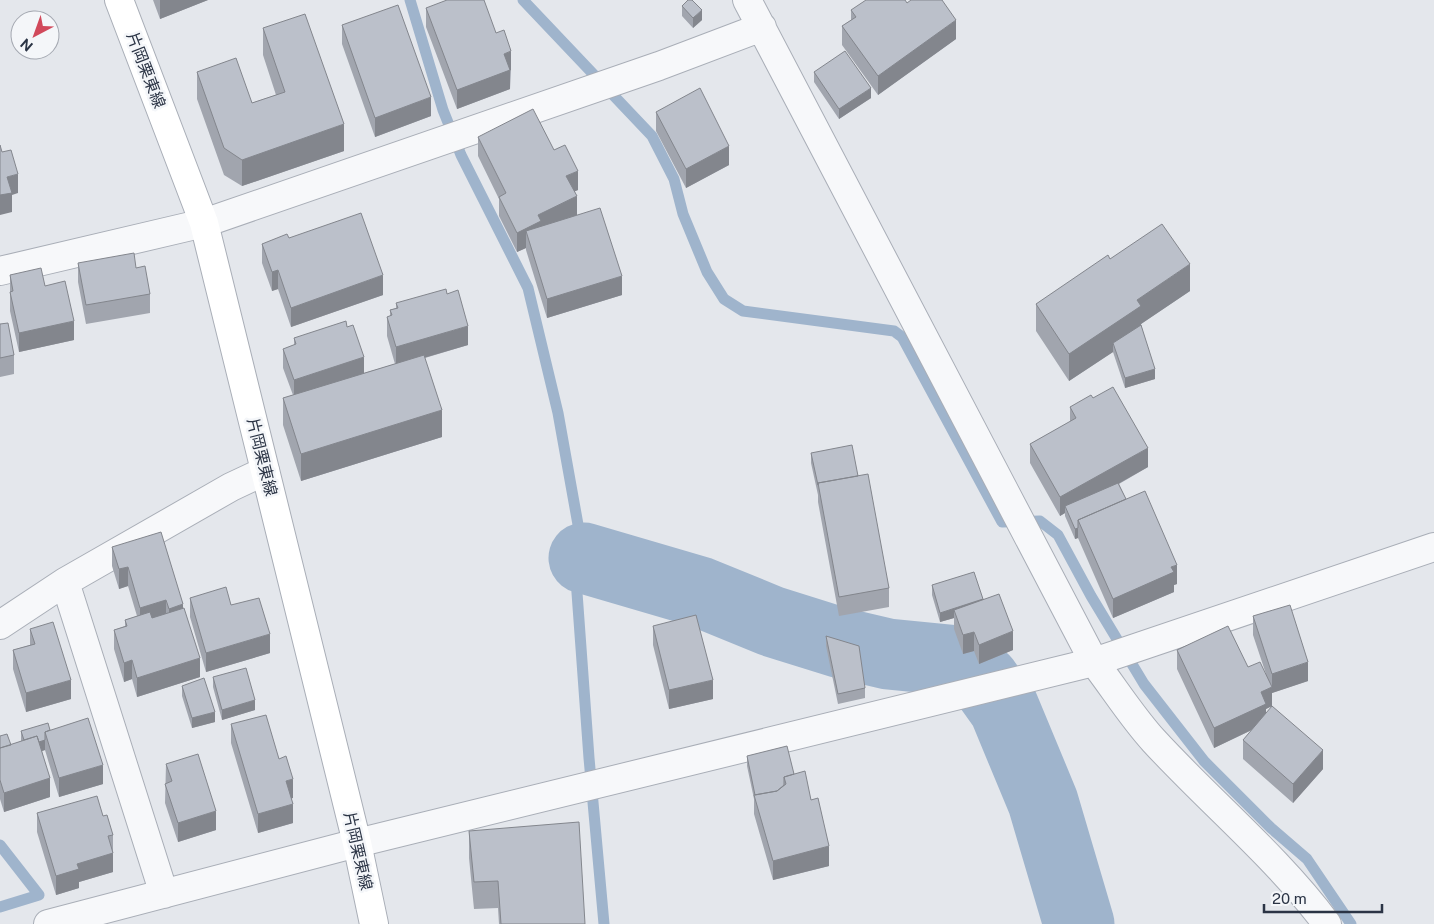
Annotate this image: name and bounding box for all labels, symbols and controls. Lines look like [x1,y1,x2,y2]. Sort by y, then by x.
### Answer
north arrow [10,10,60,60]
street label: 片岡栗東線 [123,29,169,111]
text: N [17,35,36,54]
street label: 片岡栗東線 [243,416,281,498]
street label: 片岡栗東線 [340,810,376,892]
scale bar [1264,882,1382,914]
text: 20 m [1272,890,1307,907]

